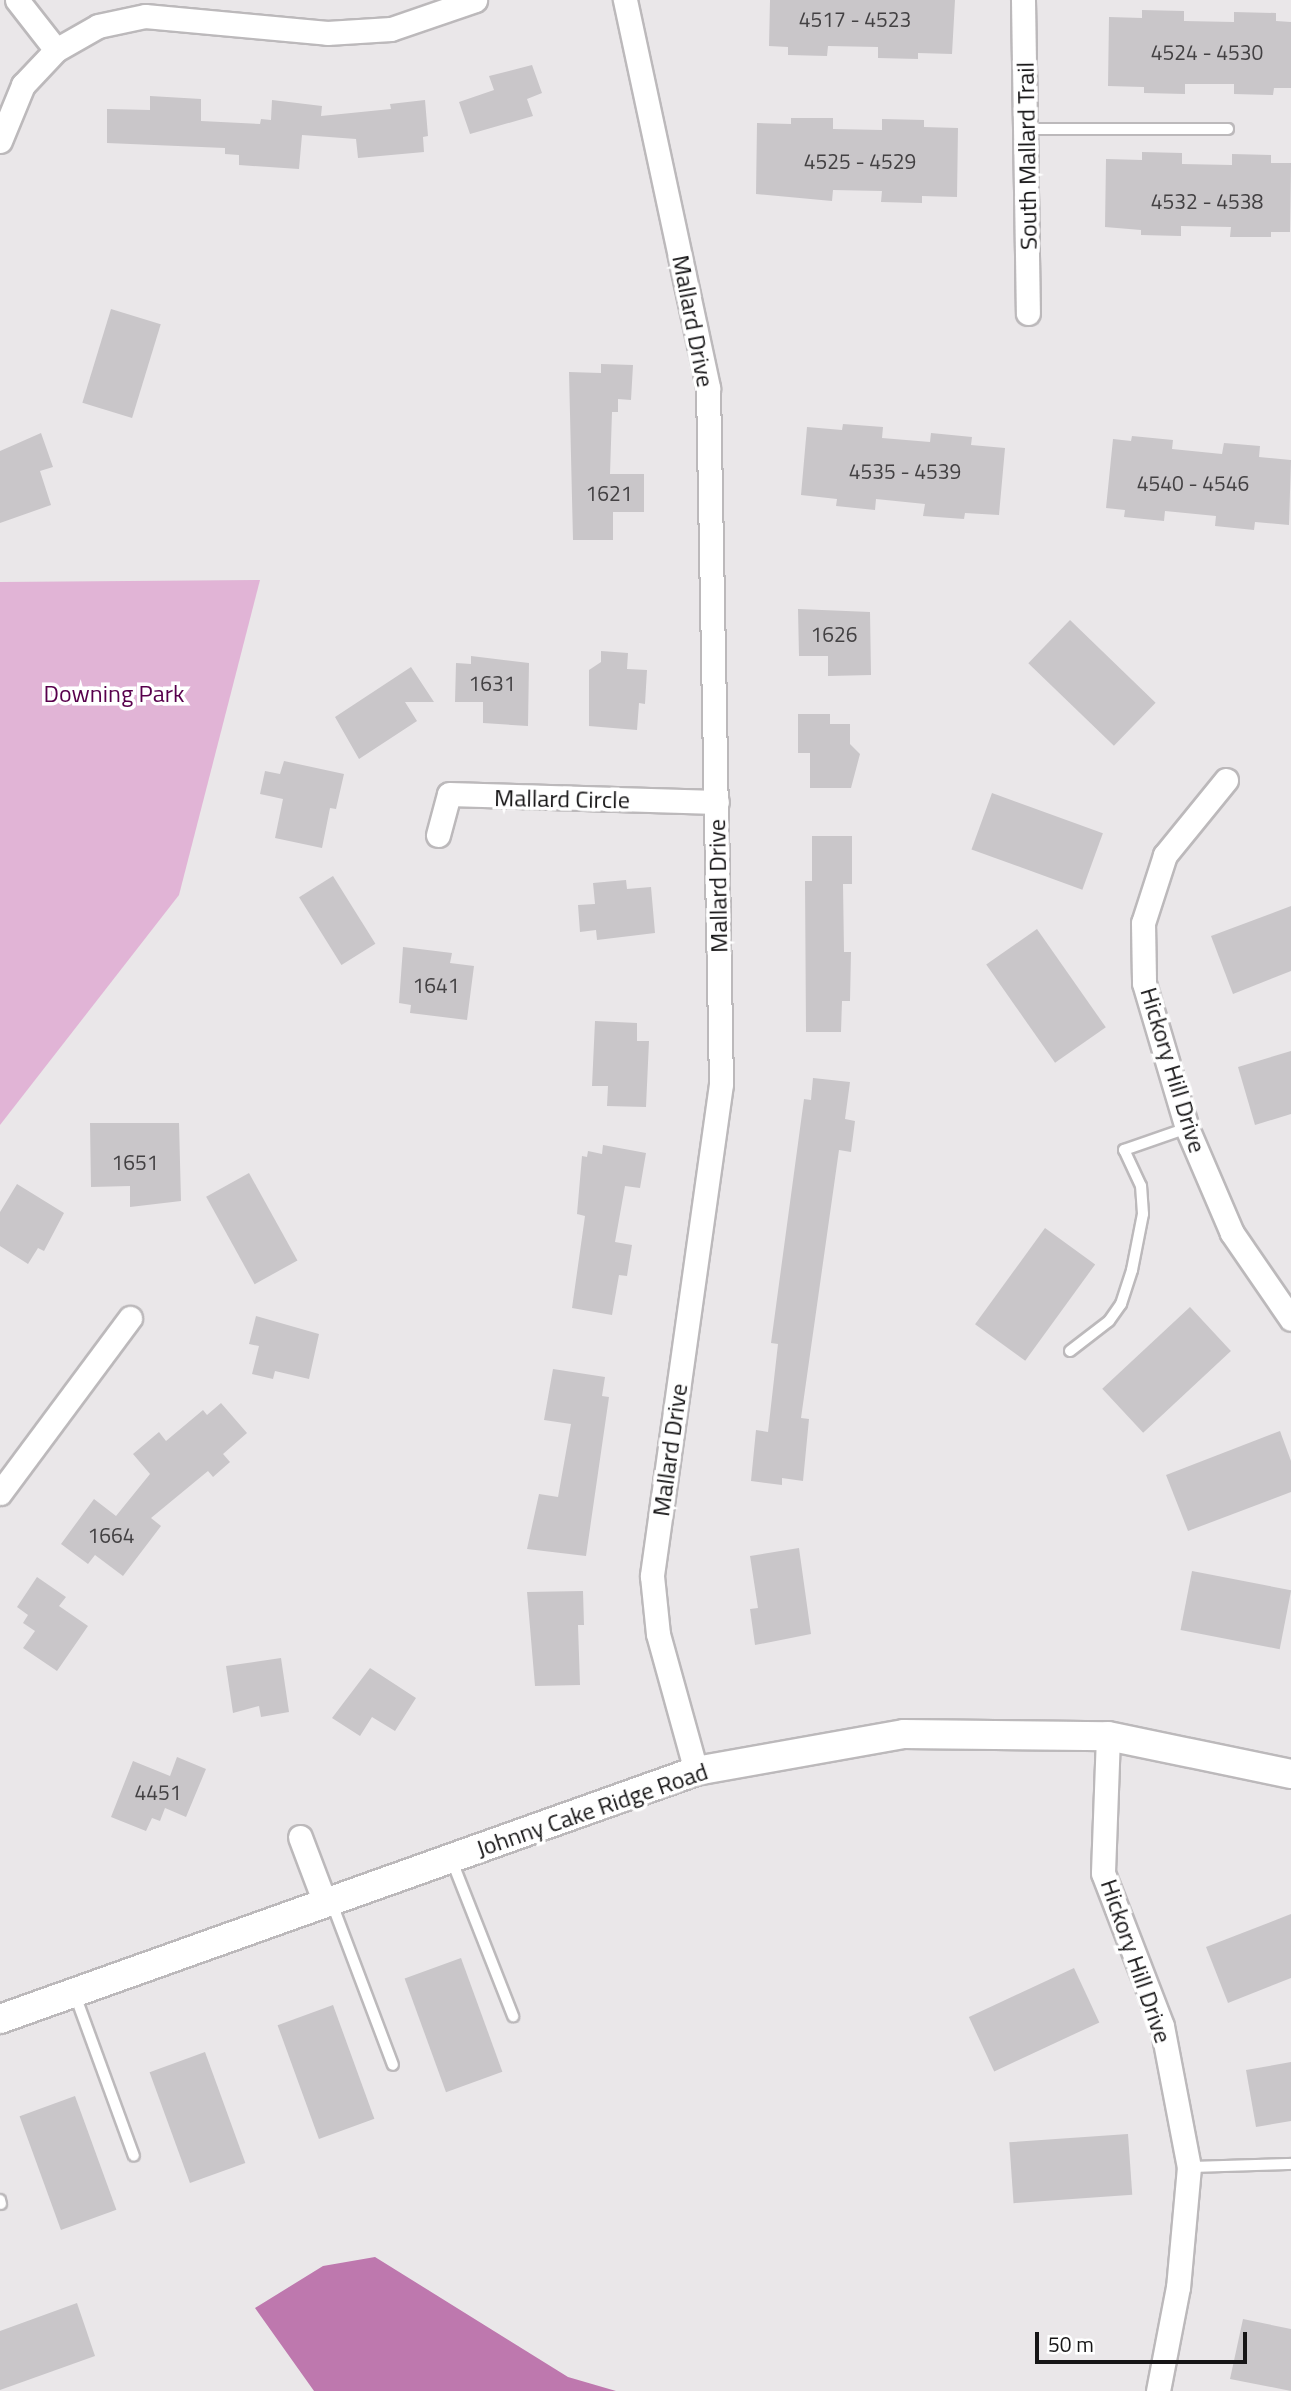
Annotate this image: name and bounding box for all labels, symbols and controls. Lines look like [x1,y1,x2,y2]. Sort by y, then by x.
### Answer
house number: 4517 - 4523 [799,6,911,32]
house number: 4524 - 4530 [1151,39,1263,65]
street label: South Mallard Trail [1011,62,1043,250]
house number: 4525 - 4529 [804,148,916,174]
house number: 4532 - 4538 [1151,188,1263,214]
street label: Mallard Drive [666,253,720,389]
house number: 4535 - 4539 [849,458,961,484]
house number: 4540 - 4546 [1137,470,1249,496]
house number: 1621 [585,480,633,506]
house number: 1626 [810,621,858,647]
house number: 1631 [468,670,516,696]
park label: Downing Park [44,680,184,708]
street label: Mallard Circle [494,783,630,815]
street label: Mallard Drive [702,819,734,953]
house number: 1641 [412,972,460,998]
street label: Hickory Hill Drive [1134,984,1212,1156]
house number: 1651 [111,1149,159,1175]
street label: Mallard Drive [646,1382,694,1518]
house number: 1664 [87,1522,135,1548]
street label: Johnny Cake Ridge Road [472,1757,712,1863]
house number: 4451 [134,1779,182,1805]
street label: Hickory Hill Drive [1095,1875,1177,2047]
scale bar [1039,2318,1251,2362]
text: 50 m [1048,2328,1094,2360]

